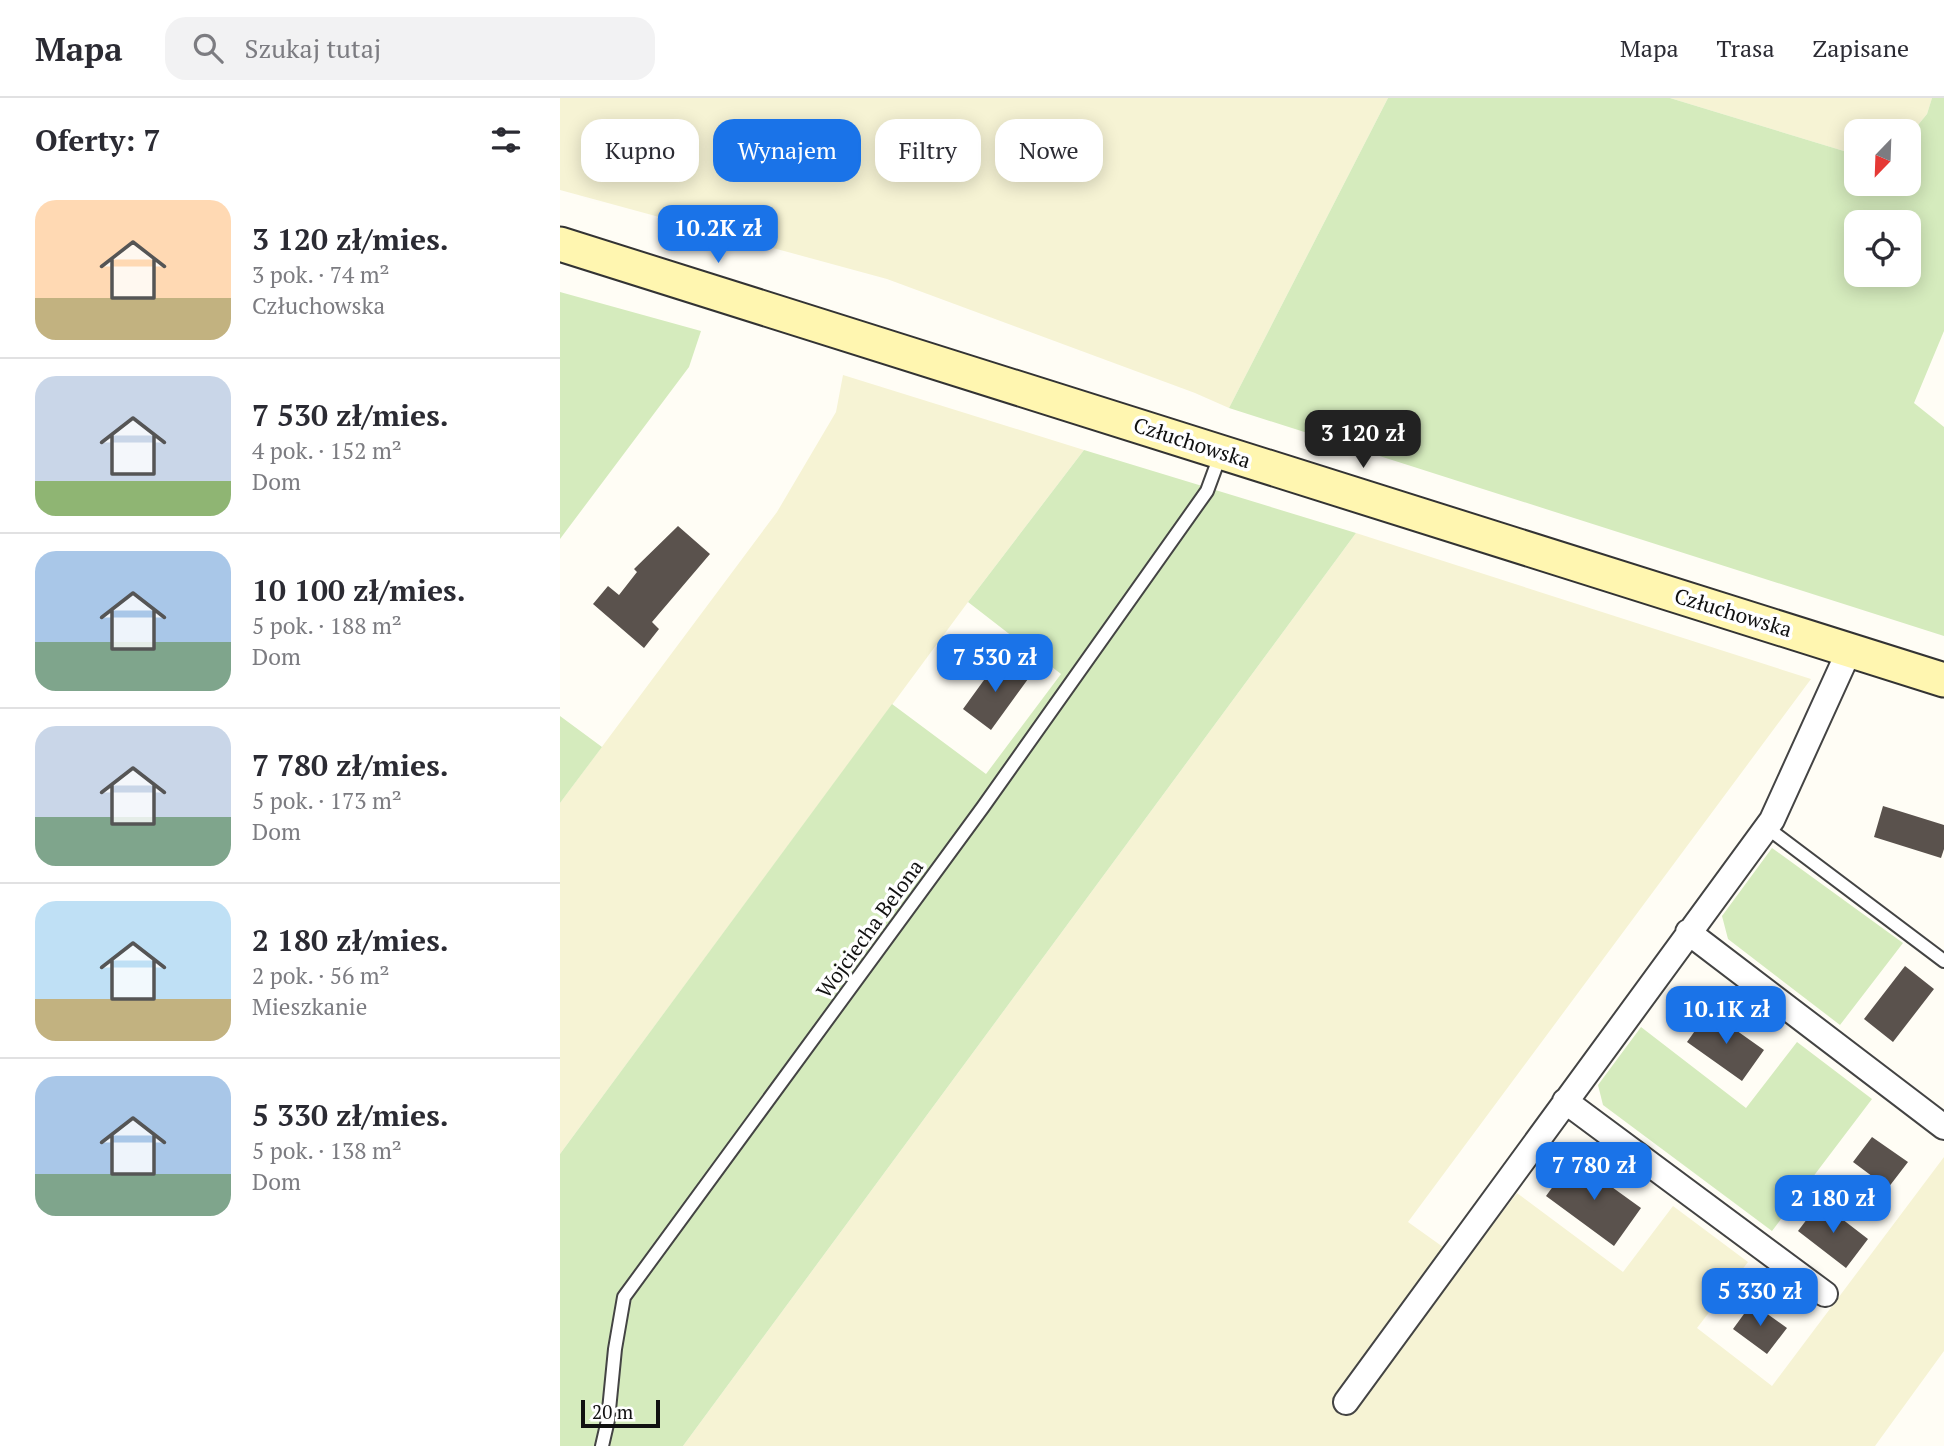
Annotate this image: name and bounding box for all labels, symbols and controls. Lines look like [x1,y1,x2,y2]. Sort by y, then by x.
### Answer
search box [165,17,655,80]
text: Mapa [35,27,123,70]
icon: search [189,29,227,67]
text: Szukaj tutaj [245,31,381,65]
text: Mapa [1620,32,1679,64]
text: Trasa [1717,32,1775,64]
text: Zapisane [1813,32,1909,64]
chip: Kupno [581,119,699,182]
chip: Wynajem [713,119,861,182]
chip: Filtry [875,119,981,182]
chip: Nowe [995,119,1103,182]
north arrow [1844,119,1922,196]
map controls [1844,119,1921,287]
text: Oferty: 7 [35,120,160,160]
icon: filters [487,121,525,159]
pin: 10.2K zł [646,206,790,265]
button: locate [1844,210,1921,287]
text: 10.2K zł [674,212,762,243]
text: 3 120 zł/mies. [252,219,449,259]
icon: home [91,228,175,312]
text: 3 pok. · 74 m² [252,259,390,290]
text: Człuchowska [252,290,385,321]
text: 7 530 zł/mies. [252,395,449,435]
icon: home [91,404,175,488]
street label: Człuchowska [1130,410,1255,474]
pin: 3 120 zł [1291,410,1435,470]
text: 3 120 zł [1321,417,1405,448]
text: 4 pok. · 152 m² [252,435,402,466]
text: Dom [252,466,301,497]
text: 10 100 zł/mies. [252,570,466,610]
icon: home [91,579,175,663]
street label: Człuchowska [1671,581,1796,643]
text: 5 pok. · 188 m² [252,610,402,641]
pin: 7 530 zł [923,634,1067,694]
text: Dom [252,641,301,672]
text: 7 530 zł [953,641,1037,672]
text: 7 780 zł/mies. [252,745,449,785]
icon: home [91,754,175,838]
text: 5 pok. · 173 m² [252,785,402,816]
text: Dom [252,816,301,847]
street label: Wojciecha Belona [809,853,929,1003]
text: 2 180 zł/mies. [252,920,449,960]
icon: home [91,929,175,1013]
text: 2 pok. · 56 m² [252,960,390,991]
pin: 10.1K zł [1654,986,1798,1046]
text: Mieszkanie [252,991,367,1022]
text: 10.1K zł [1682,993,1770,1024]
text: 5 330 zł/mies. [252,1095,449,1135]
icon: home [91,1104,175,1188]
text: 5 pok. · 138 m² [252,1135,402,1166]
pin: 7 780 zł [1522,1142,1666,1202]
text: 7 780 zł [1552,1149,1636,1180]
text: Dom [252,1166,301,1197]
pin: 2 180 zł [1761,1176,1905,1235]
text: 2 180 zł [1791,1182,1875,1213]
pin: 5 330 zł [1688,1268,1832,1328]
text: 5 330 zł [1718,1275,1802,1306]
scale bar [581,1397,660,1429]
text: 20 m [592,1399,633,1424]

